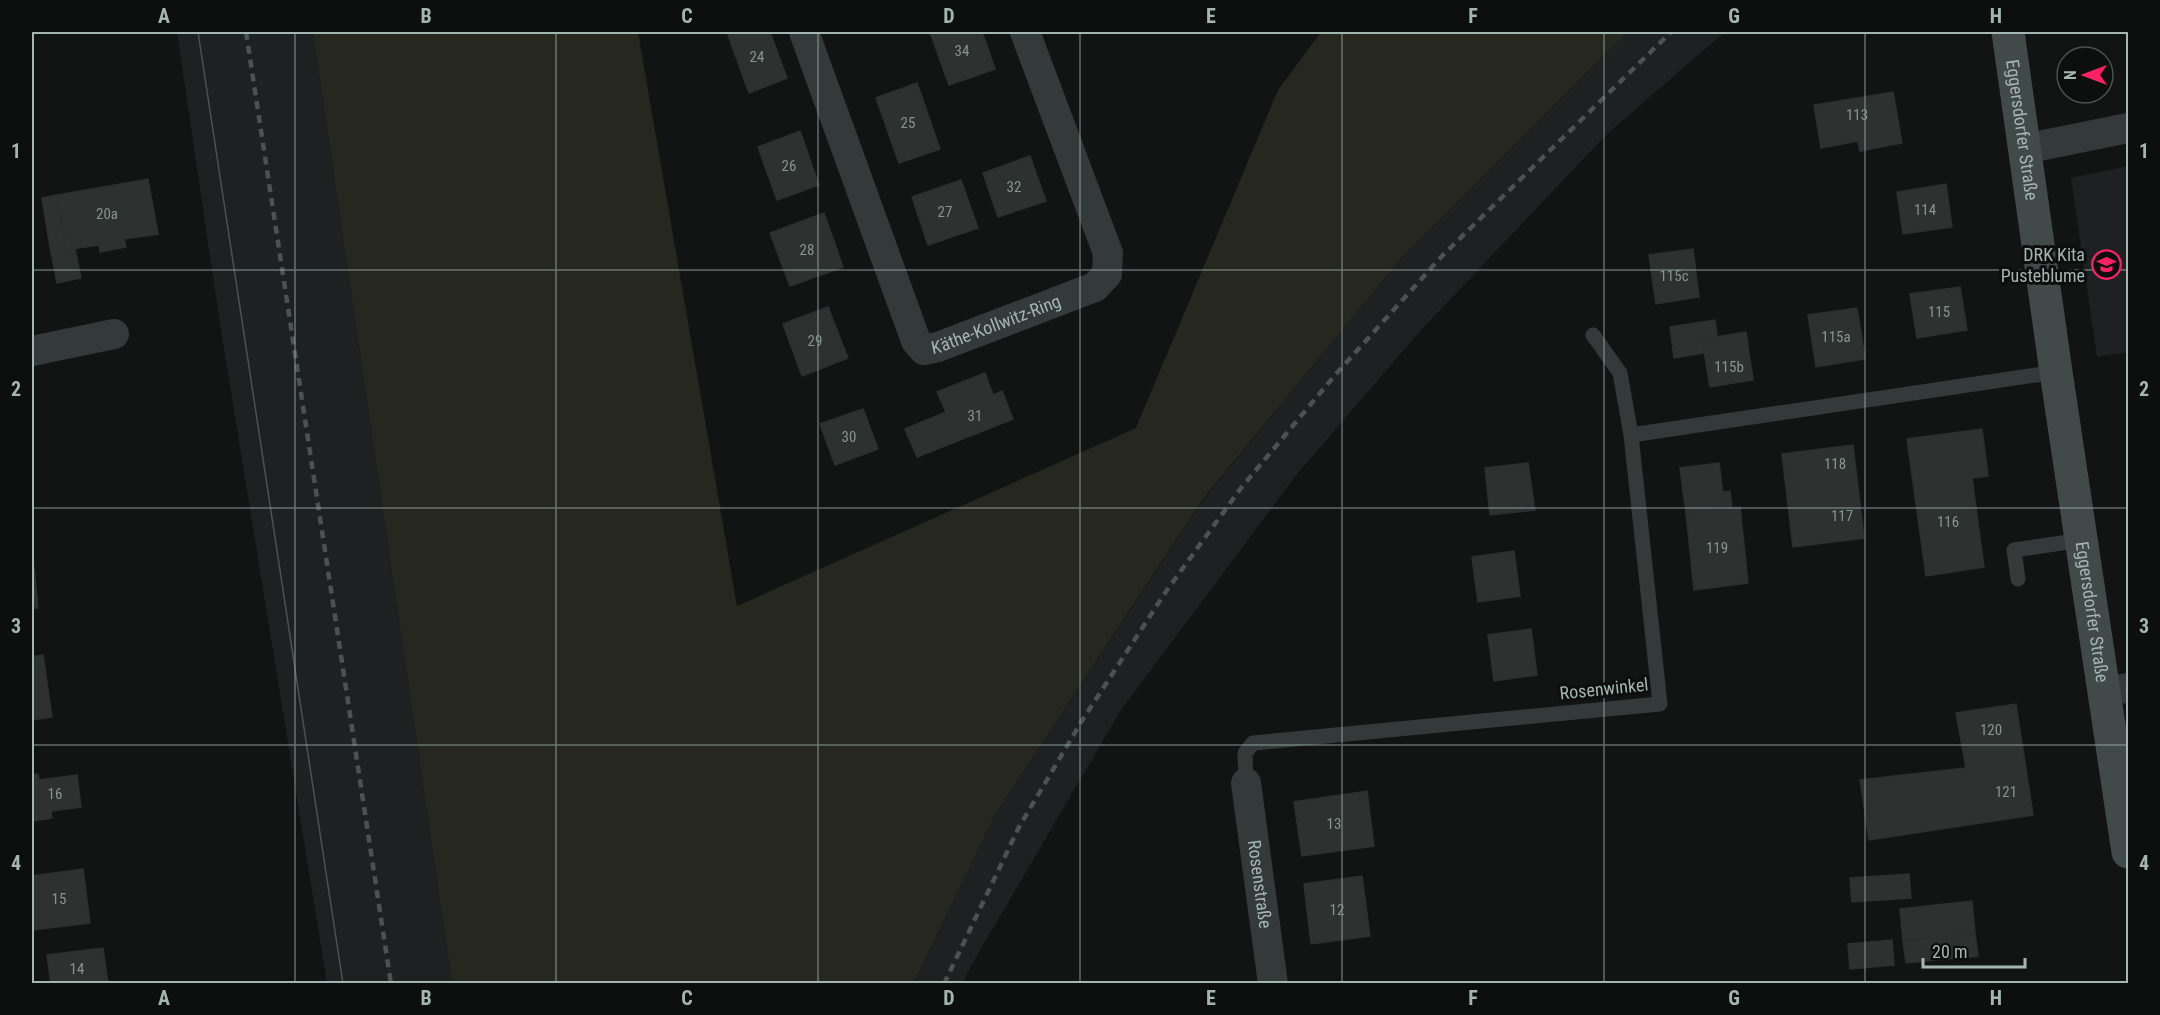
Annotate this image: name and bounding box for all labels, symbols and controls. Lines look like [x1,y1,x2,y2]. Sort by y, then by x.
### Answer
text: A [158,4,170,28]
text: B [420,4,432,28]
text: C [681,4,693,28]
text: D [943,4,955,28]
text: E [1206,4,1216,28]
text: F [1468,4,1478,28]
text: G [1728,4,1740,28]
text: H [1990,4,2002,28]
house number: 34 [955,42,969,60]
north arrow [2055,45,2115,105]
house number: 24 [750,48,764,66]
street label: Eggersdorfer Straße [2002,58,2043,202]
text: N [2061,70,2080,80]
house number: 113 [1846,106,1868,124]
house number: 25 [901,114,915,132]
text: 1 [11,139,21,163]
text: 1 [2139,139,2149,163]
house number: 26 [782,157,796,175]
house number: 32 [1007,178,1021,196]
house number: 114 [1914,201,1936,219]
house number: 27 [938,203,952,221]
house number: 20a [96,205,118,223]
house number: 28 [800,241,814,259]
place label: DRK Kita Pusteblume [2001,244,2085,286]
school or university icon: DRK Kita Pusteblume [2090,249,2122,281]
house number: 115c [1659,267,1689,285]
street label: Käthe-Kollwitz-Ring [929,290,1064,358]
house number: 115 [1928,303,1950,321]
house number: 115a [1821,328,1851,346]
house number: 29 [808,332,822,350]
house number: 115b [1714,358,1744,376]
text: 2 [11,377,21,401]
text: 2 [2139,377,2149,401]
house number: 31 [968,407,982,425]
house number: 30 [842,428,856,446]
house number: 118 [1824,455,1846,473]
house number: 117 [1831,507,1853,525]
house number: 116 [1937,513,1959,531]
house number: 119 [1706,539,1728,557]
street label: Eggersdorfer Straße [2072,540,2113,684]
text: 3 [11,614,21,638]
text: 3 [2139,614,2149,638]
street label: Rosenwinkel [1559,673,1649,704]
house number: 120 [1980,721,2002,739]
house number: 121 [1995,783,2017,801]
house number: 16 [48,785,62,803]
house number: 13 [1327,815,1341,833]
street label: Rosenstraße [1244,838,1276,930]
text: 4 [11,851,21,875]
text: 4 [2139,851,2149,875]
house number: 15 [52,890,66,908]
house number: 12 [1330,901,1344,919]
scale bar [1923,931,2025,969]
text: 20 m [1932,941,1967,962]
house number: 14 [70,960,84,978]
text: A [158,986,170,1010]
text: B [420,986,432,1010]
text: C [681,986,693,1010]
text: D [943,986,955,1010]
text: E [1206,986,1216,1010]
text: F [1468,986,1478,1010]
text: G [1728,986,1740,1010]
text: H [1990,986,2002,1010]

